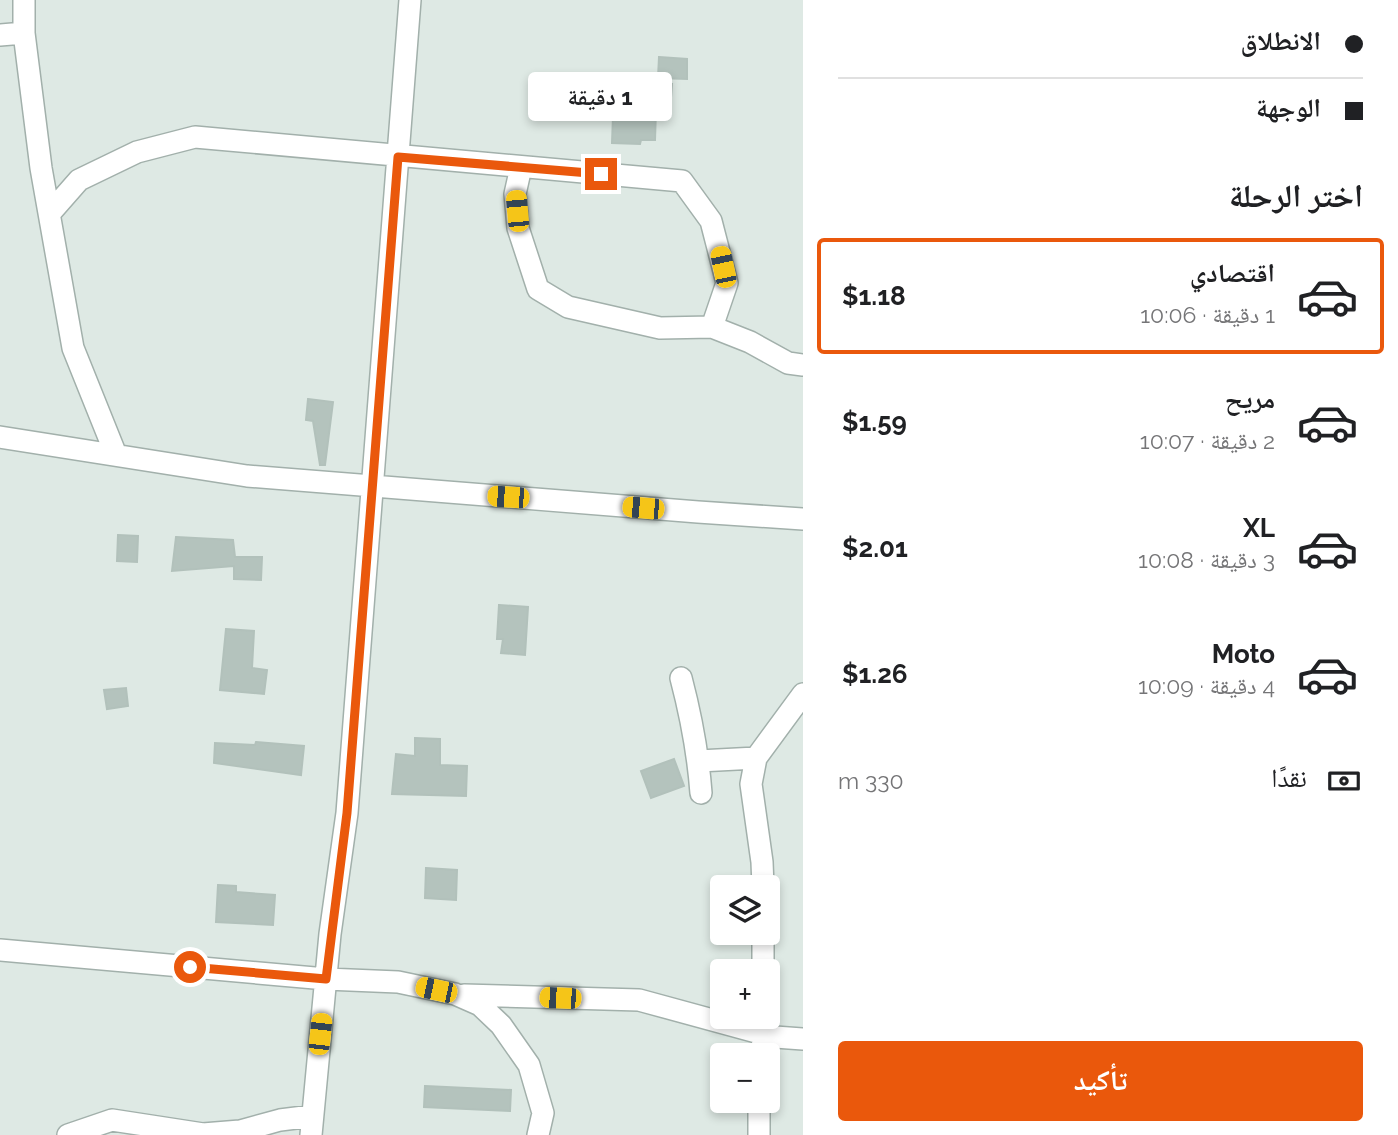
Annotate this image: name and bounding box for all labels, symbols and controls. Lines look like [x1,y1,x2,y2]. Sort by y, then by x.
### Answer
text: الانطلاق [1241,26,1321,56]
callout: 1 دقيقة [529,72,673,122]
text: 1 دقيقة [567,83,633,110]
text: الوجهة [1256,93,1321,123]
route end [585,158,617,190]
text: اختر الرحلة [1229,177,1363,214]
car [505,189,530,233]
car [709,244,738,290]
text: اقتصادي [1190,258,1275,288]
icon: car [1296,265,1359,328]
text: $1.18 [842,281,906,311]
text: 1 دقيقة · 10:06 [1140,301,1275,328]
text: مريح [1225,384,1275,414]
icon: car [1296,391,1359,454]
text: $1.59 [842,407,907,437]
text: 2 دقيقة · 10:07 [1140,427,1275,454]
car [487,485,530,509]
car [622,496,665,520]
text: XL [1243,513,1275,543]
icon: car [1296,517,1359,580]
text: $2.01 [842,533,908,563]
text: 3 دقيقة · 10:08 [1138,546,1275,573]
text: Moto [1212,639,1275,669]
icon: car [1296,643,1359,706]
text: $1.26 [842,659,908,689]
text: 4 دقيقة · 10:09 [1138,672,1275,699]
icon: cash [1325,762,1363,800]
text: نقدًا [1271,763,1307,793]
text: 330 m [838,767,904,794]
map controls [710,875,780,1113]
button: layers [710,875,780,945]
route start [174,951,206,983]
button: + [710,959,780,1029]
car [414,975,459,1005]
car [539,987,582,1009]
car [308,1012,333,1056]
button: تأكيد [838,1041,1363,1121]
button: − [710,1043,780,1113]

